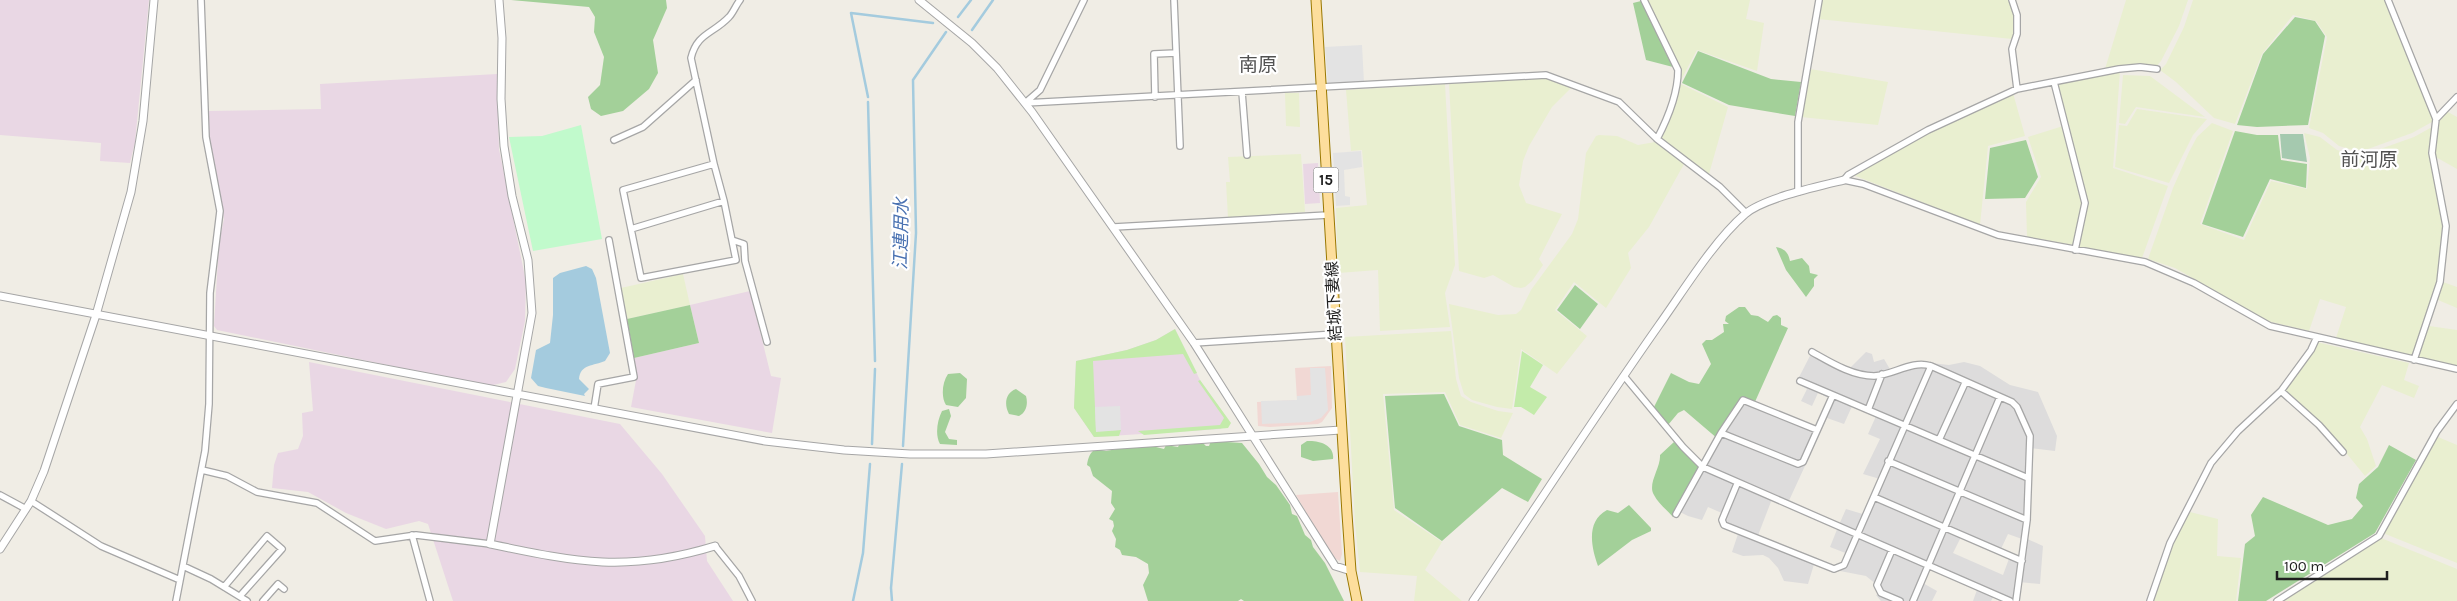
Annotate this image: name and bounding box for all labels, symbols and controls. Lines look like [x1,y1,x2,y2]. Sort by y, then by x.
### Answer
district label: 南原 [1239,54,1277,76]
district label: 前河原 [2340,149,2398,171]
road number: 15 [1314,168,1338,192]
water label: 江連用水 [889,196,913,270]
street label: 結城下妻線 [1322,261,1345,341]
scale bar [2277,548,2387,580]
text: 100 m [2284,557,2324,575]

